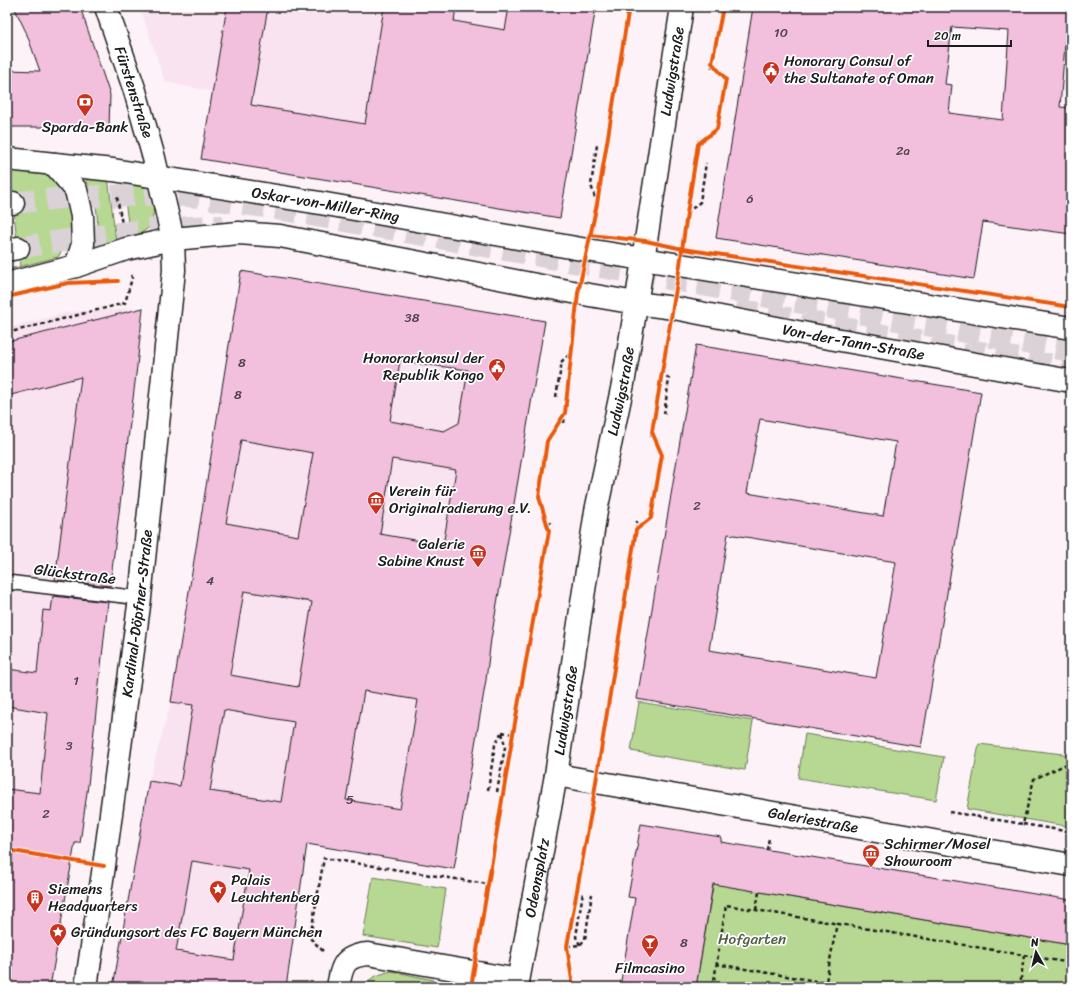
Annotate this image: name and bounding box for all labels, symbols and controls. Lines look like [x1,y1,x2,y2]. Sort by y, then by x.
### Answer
house number: 10 [774,21,788,44]
scale bar [928,22,1011,48]
street label: Ludwigstraße [652,24,692,118]
text: 20 m [934,25,961,47]
street label: Fürstenstraße [107,43,161,141]
place label: Honorary Consul of the Sultanate of Oman [784,48,934,91]
public building icon: Honorary Consul of the Sultanate of Oman [761,60,781,85]
bank icon: Sparda-Bank [75,92,95,117]
place label: Sparda-Bank [42,114,128,140]
house number: 2a [896,139,910,162]
street label: Oskar-von-Miller-Ring [250,179,402,230]
house number: 6 [746,187,754,210]
house number: 38 [405,306,420,329]
street label: Von-der-Tann-Straße [780,316,927,368]
street label: Ludwigstraße [599,344,642,438]
place label: Honorarkonsul der Republik Kongo [363,345,485,388]
house number: 8 [238,351,246,374]
public building icon: Honorarkonsul der Republik Kongo [487,357,507,382]
house number: 8 [234,383,242,406]
place label: Verein für Originalradierung e.V. [389,478,532,521]
museum icon: Verein für Originalradierung e.V. [366,490,386,515]
house number: 2 [693,494,701,517]
street label: Kardinal-Döpfner-Straße [114,528,160,699]
place label: Galerie Sabine Knust [378,531,465,574]
museum icon: Galerie Sabine Knust [468,543,488,568]
street label: Glückstraße [33,556,118,592]
house number: 4 [206,569,214,592]
street label: Ludwigstraße [546,663,585,757]
house number: 1 [73,669,79,692]
house number: 3 [65,734,73,757]
house number: 5 [346,788,354,811]
street label: Galeriestraße [766,799,860,841]
house number: 2 [42,802,50,825]
place label: Schirmer/Mosel Showroom [884,831,991,874]
street label: Odeonsplatz [517,835,557,920]
museum icon: Schirmer/Mosel Showroom [861,843,881,868]
place label: Palais Leuchtenberg [231,867,320,910]
place label: Siemens Headquarters [48,876,138,919]
place icon: Palais Leuchtenberg [208,879,228,904]
building icon: Siemens Headquarters [25,888,45,913]
place label: Gründungsort des FC Bayern München [71,919,322,945]
place icon: Gründungsort des FC Bayern München [48,922,68,947]
park label: Hofgarten [718,926,786,952]
house number: 8 [680,931,688,954]
north arrow [1016,932,1056,972]
bar icon: Filmcasino [640,933,660,958]
text: N [1029,933,1040,953]
place label: Filmcasino [615,955,685,981]

